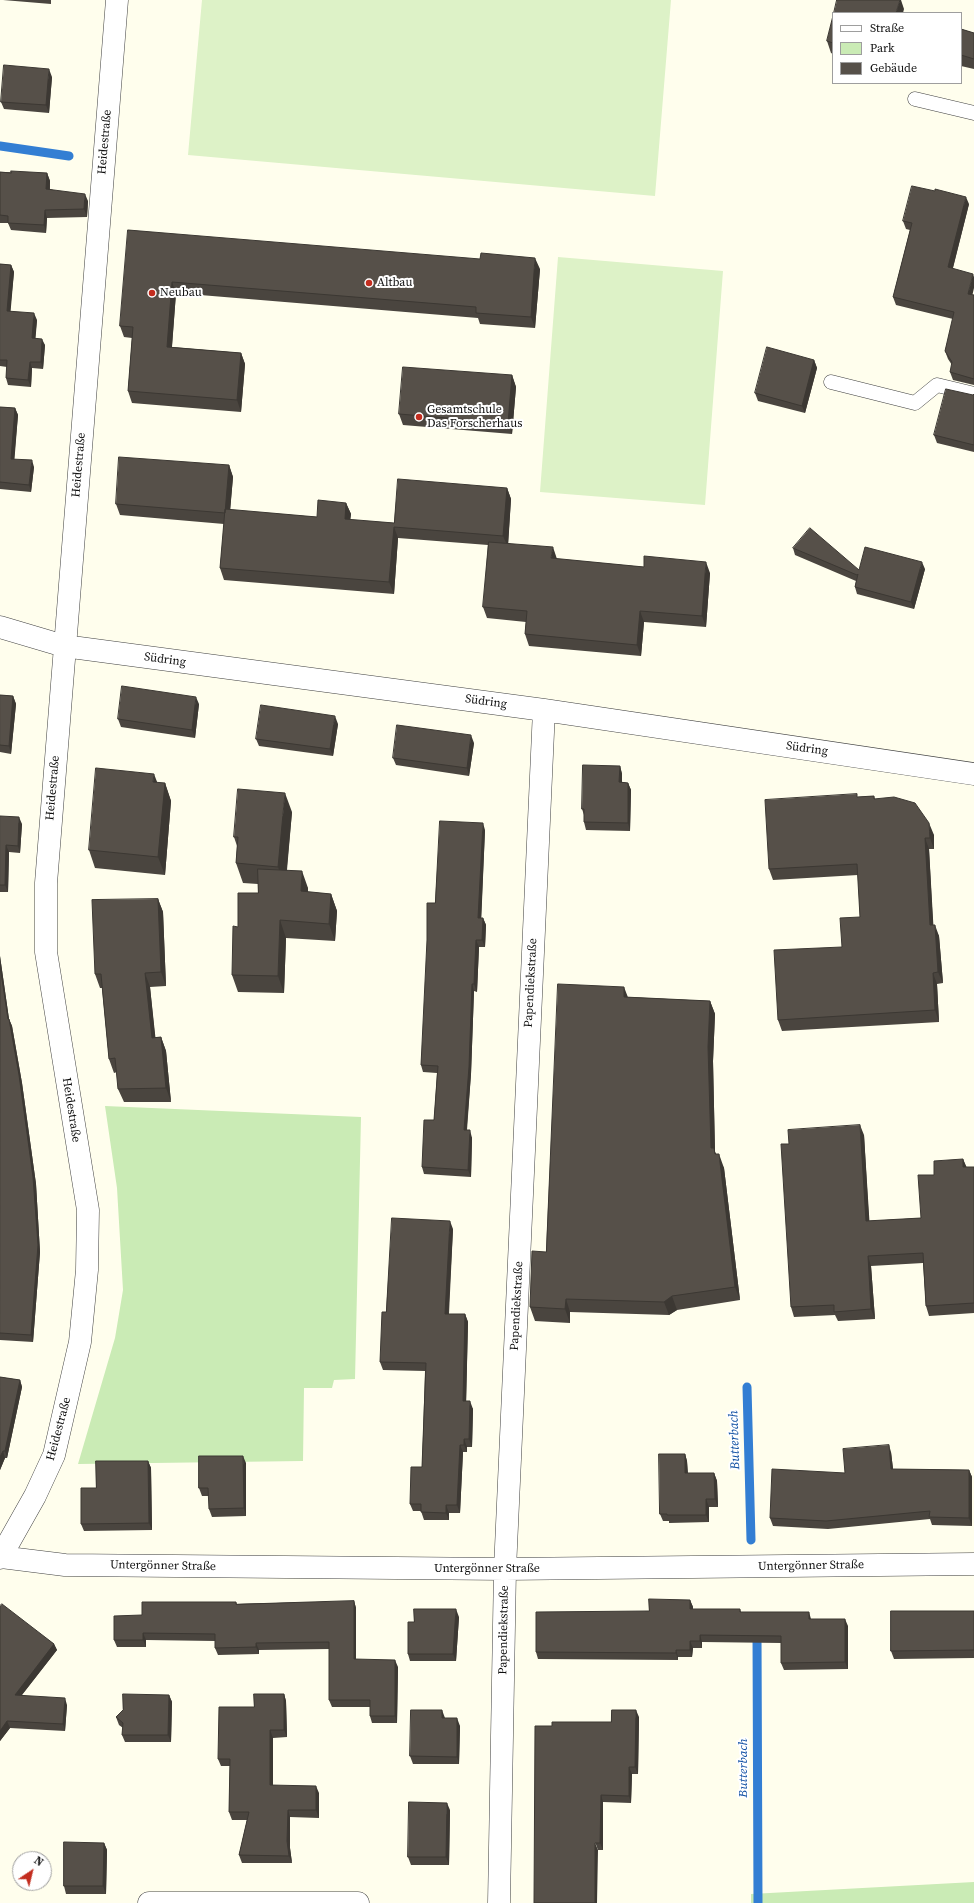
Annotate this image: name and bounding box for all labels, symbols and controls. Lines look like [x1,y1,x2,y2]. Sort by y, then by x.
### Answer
legend [832,12,962,84]
text: Straße [870,20,904,36]
text: Park [870,40,895,56]
text: Gebäude [870,60,917,76]
street label: Heidestraße [95,109,115,175]
place label: Altbau [377,276,412,290]
marker: Altbau [364,278,374,288]
place label: Neubau [160,286,202,300]
marker: Neubau [147,288,157,298]
place label: Gesamtschule Das Forscherhaus [427,403,522,431]
marker: Gesamtschule Das Forscherhaus [414,412,424,422]
street label: Heidestraße [69,432,89,498]
street label: Südring [143,650,187,670]
street label: Südring [464,692,508,712]
street label: Südring [785,739,829,759]
street label: Heidestraße [43,755,63,821]
street label: Papendiekstraße [521,938,541,1028]
street label: Heidestraße [59,1077,83,1143]
street label: Papendiekstraße [507,1261,527,1351]
street label: Heidestraße [44,1396,74,1462]
water label: Butterbach [726,1410,744,1470]
street label: Untergönner Straße [110,1558,216,1574]
street label: Untergönner Straße [758,1558,864,1574]
street label: Untergönner Straße [434,1562,540,1576]
street label: Papendiekstraße [496,1585,512,1675]
water label: Butterbach [736,1738,752,1798]
north arrow [12,1851,52,1891]
text: N [31,1853,46,1870]

